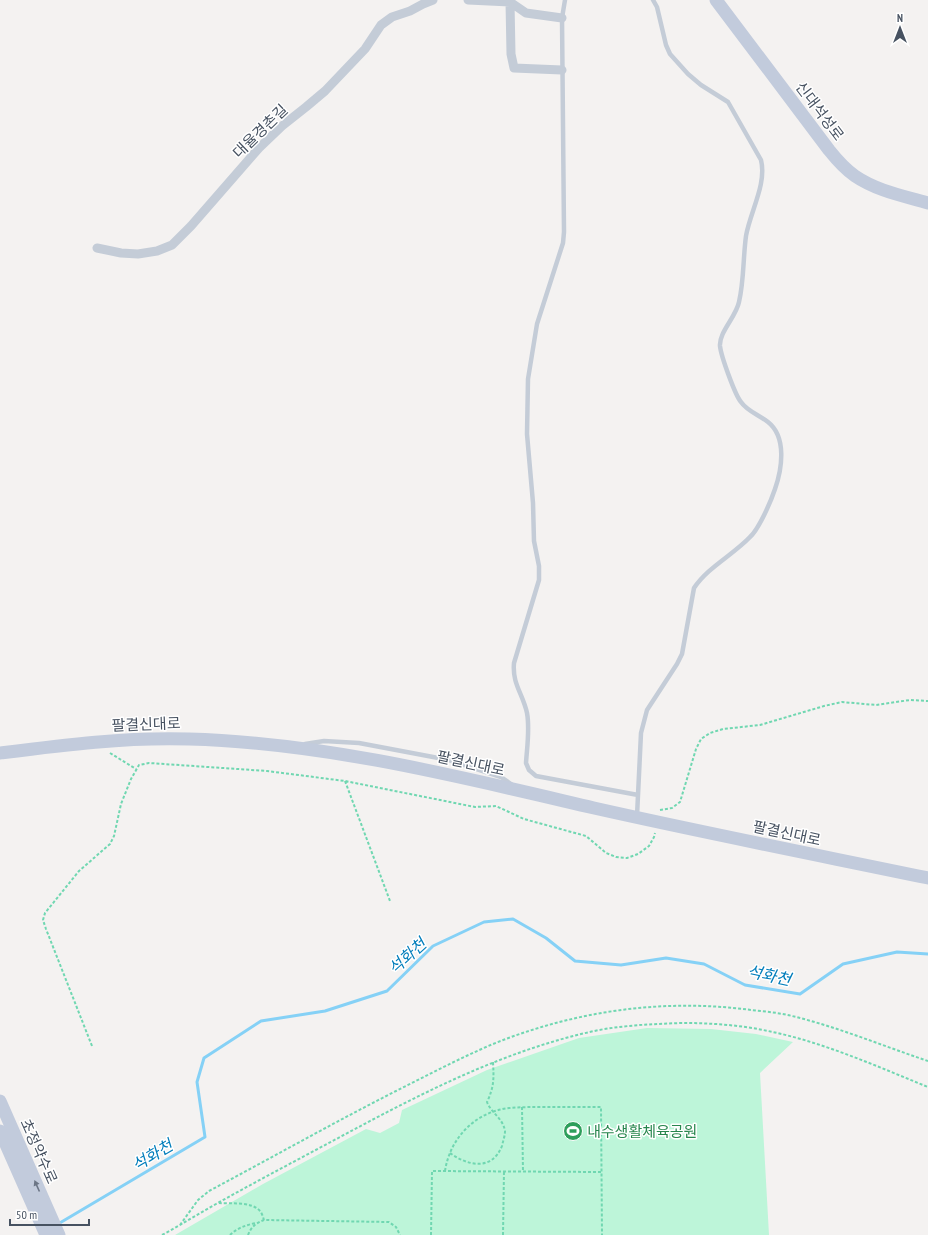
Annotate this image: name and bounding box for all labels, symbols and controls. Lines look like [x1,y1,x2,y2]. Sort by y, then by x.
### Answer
north arrow [880,8,920,48]
text: N [897,11,903,25]
street label: 신대석성로 [792,78,848,144]
street label: 대율경촌길 [229,100,291,162]
street label: 팔결신대로 [111,713,181,735]
street label: 팔결신대로 [435,747,507,779]
street label: 팔결신대로 [751,817,823,849]
water label: 석화천 [384,932,432,978]
water label: 석화천 [745,961,795,990]
street label: 초정약수로 [16,1116,62,1186]
sports icon: 내수생활체육공원 [562,1120,584,1142]
place label: 내수생활체육공원 [587,1122,697,1141]
water label: 석화천 [128,1134,178,1175]
one-way arrow [34,1180,40,1192]
scale bar [10,1201,89,1227]
text: 50 m [16,1207,37,1222]

